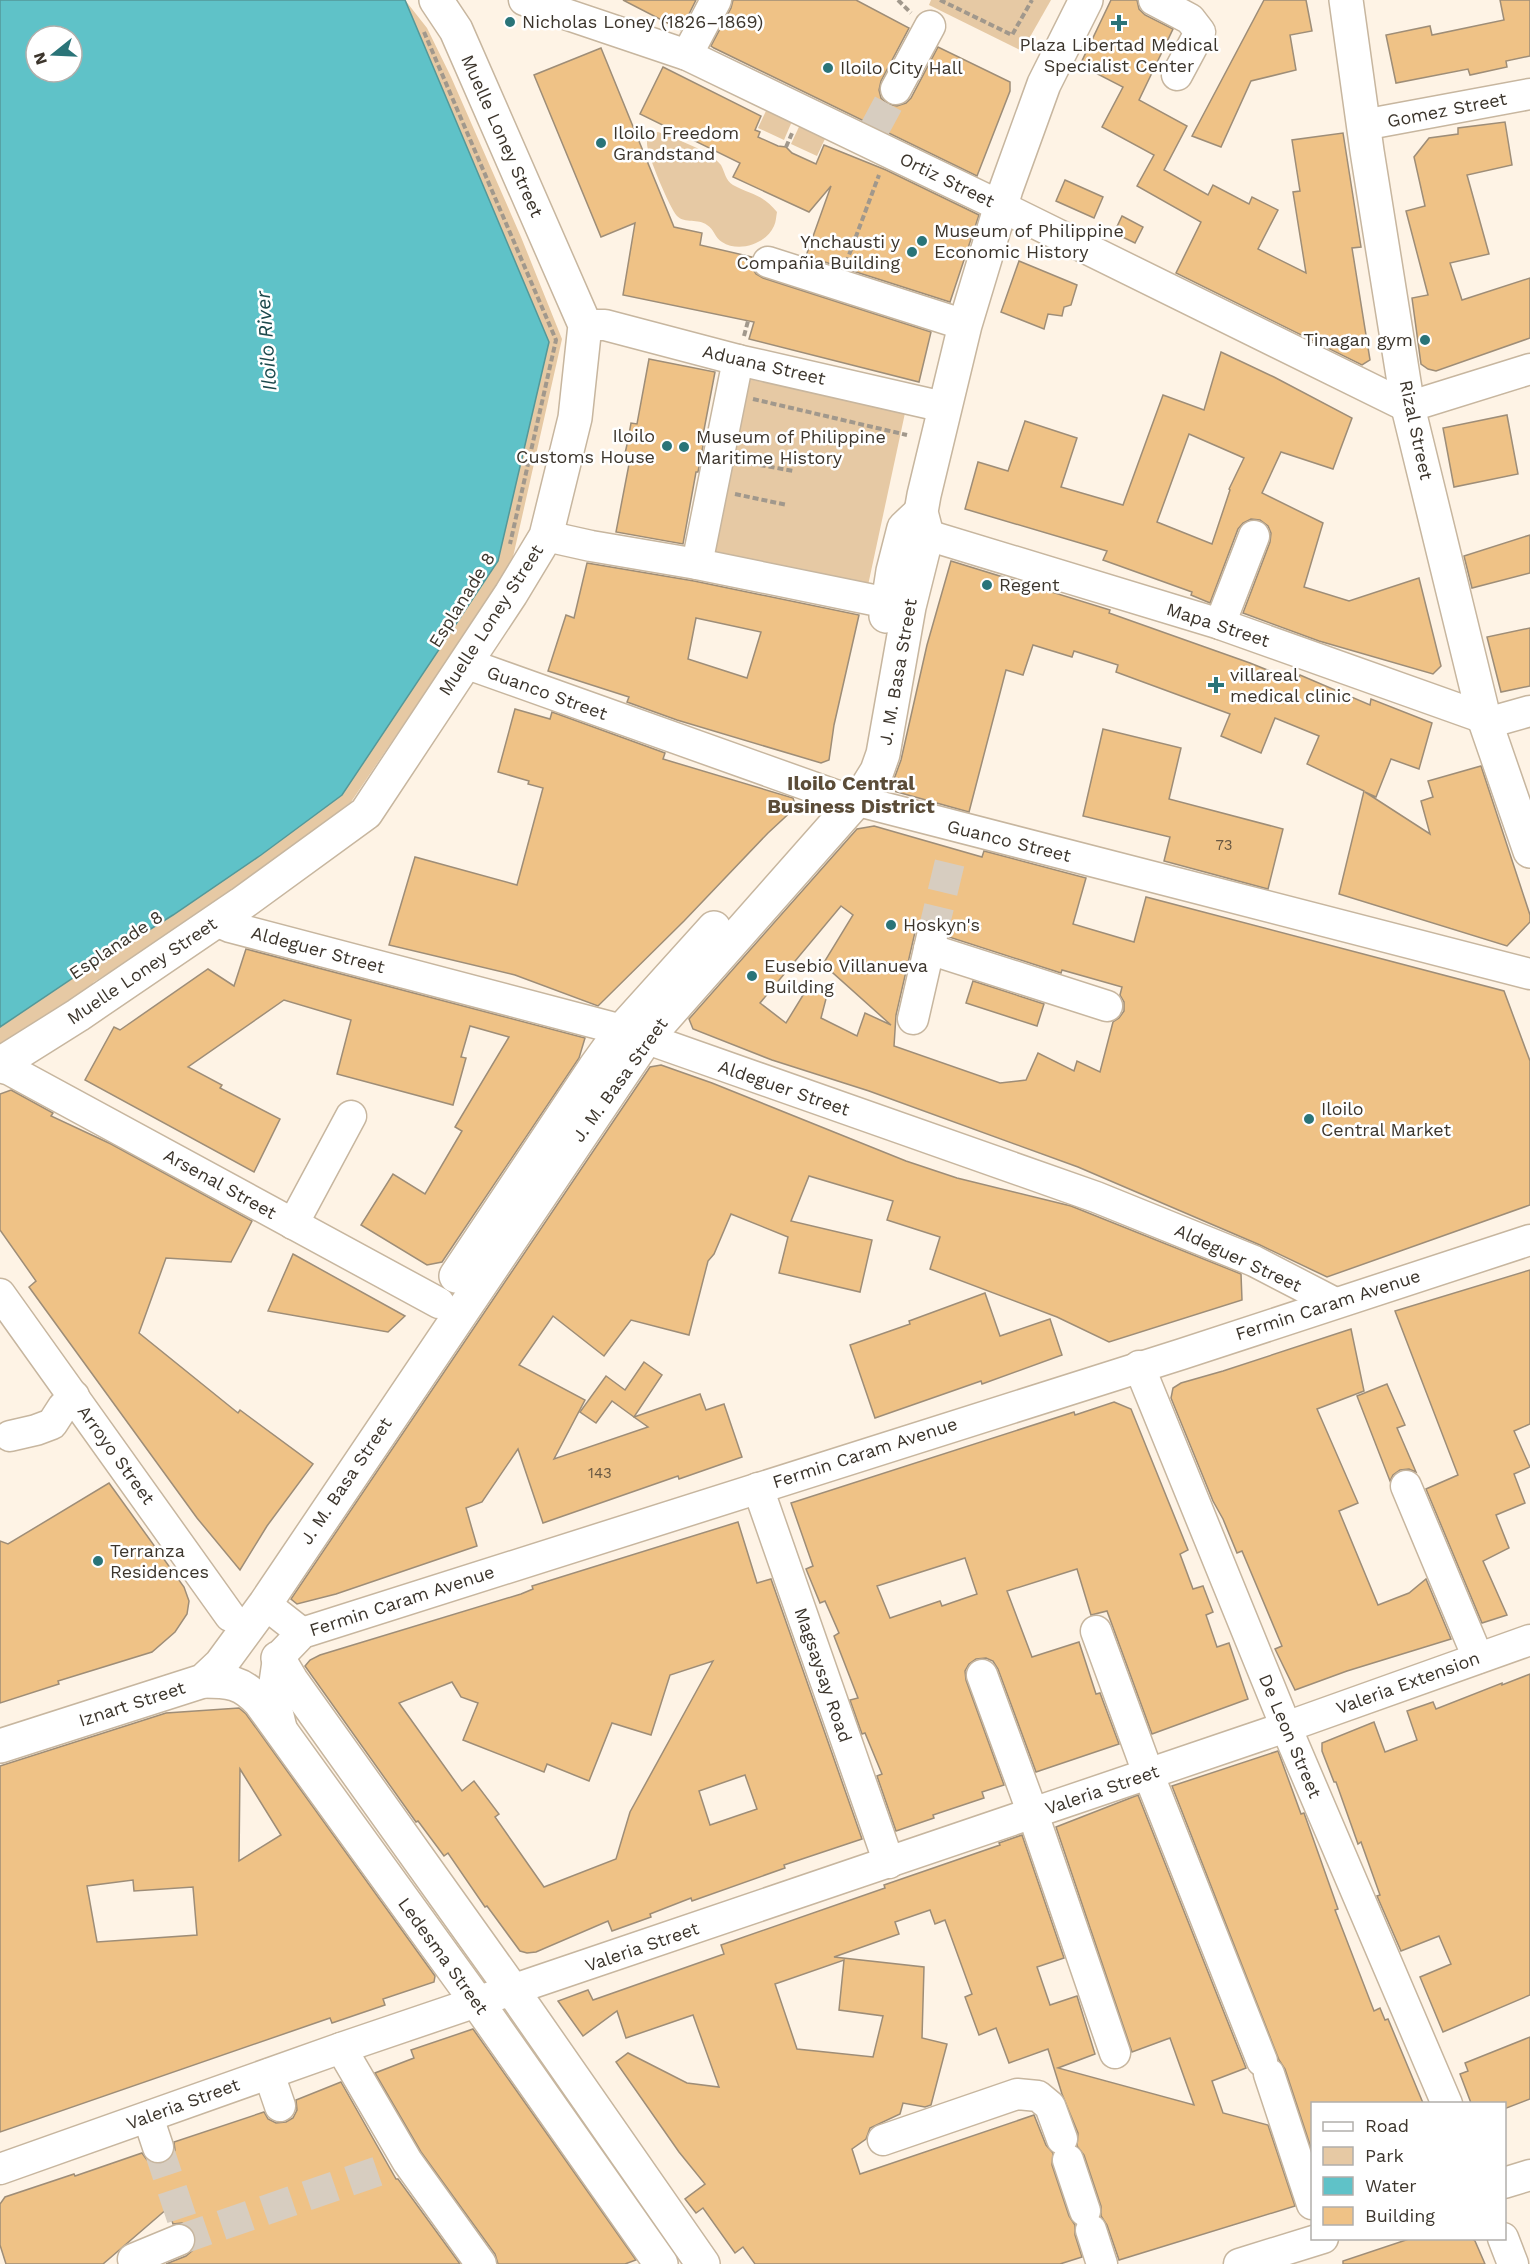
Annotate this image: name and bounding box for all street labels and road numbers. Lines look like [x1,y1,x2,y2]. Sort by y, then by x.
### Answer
street label: Muelle Loney Street [457,51,548,221]
street label: Gomez Street [1385,88,1509,131]
street label: Ortiz Street [897,148,998,212]
street label: Aduana Street [701,340,828,389]
street label: Rizal Street [1396,378,1437,482]
street label: Muelle Loney Street [434,540,548,699]
street label: Esplanade 8 [424,548,499,651]
street label: J. M. Basa Street [874,597,921,747]
street label: Mapa Street [1164,598,1273,651]
street label: Guanco Street [484,661,611,724]
street label: Guanco Street [945,815,1074,866]
street label: Esplanade 8 [65,906,166,984]
street label: Muelle Loney Street [63,912,221,1028]
street label: Aldeguer Street [249,922,388,978]
street label: J. M. Basa Street [567,1013,672,1146]
street label: Aldeguer Street [716,1055,853,1120]
street label: Arsenal Street [160,1144,281,1223]
street label: Aldeguer Street [1172,1219,1305,1296]
street label: Fermin Caram Avenue [1233,1265,1423,1344]
street label: Arroyo Street [73,1401,160,1509]
street label: J. M. Basa Street [295,1413,396,1548]
street label: Fermin Caram Avenue [770,1413,960,1492]
street label: Fermin Caram Avenue [307,1561,497,1640]
street label: Magsaysay Road [791,1605,856,1745]
street label: Valeria Extension [1333,1647,1482,1718]
street label: De Leon Street [1255,1671,1326,1801]
street label: Iznart Street [76,1676,188,1731]
street label: Valeria Street [1042,1760,1162,1819]
street label: Ledesma Street [394,1893,493,2019]
street label: Valeria Street [582,1917,702,1976]
street label: Valeria Street [123,2073,243,2134]

